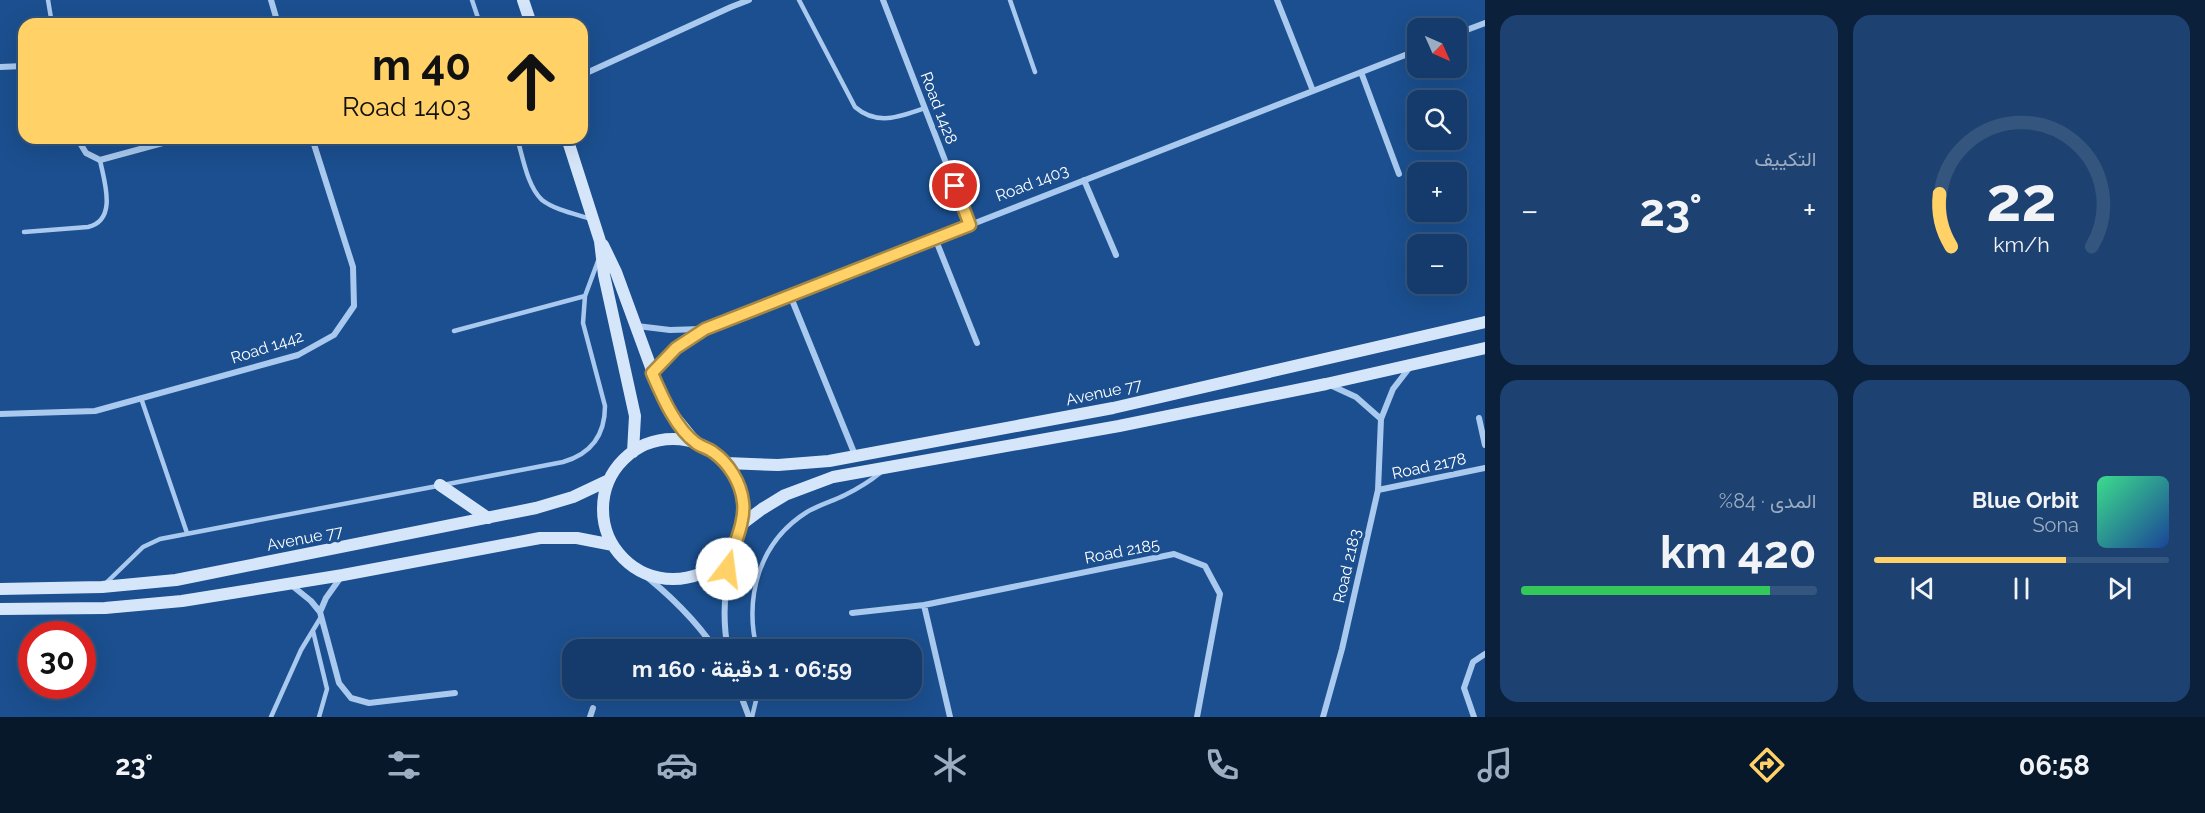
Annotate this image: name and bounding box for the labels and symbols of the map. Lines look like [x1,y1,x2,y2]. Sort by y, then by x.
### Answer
north arrow [1407,18,1467,78]
street label: Road 1428 [917,69,961,147]
pin [929,160,980,211]
street label: Road 1403 [993,160,1071,206]
street label: Road 1442 [228,326,306,368]
street label: Avenue 77 [1064,375,1144,409]
street label: Road 2178 [1390,449,1468,483]
street label: Avenue 77 [265,521,345,555]
street label: Road 2183 [1329,527,1365,605]
street label: Road 2185 [1083,534,1161,568]
position arrow [695,537,759,601]
speed limit sign: 30 [18,621,96,699]

